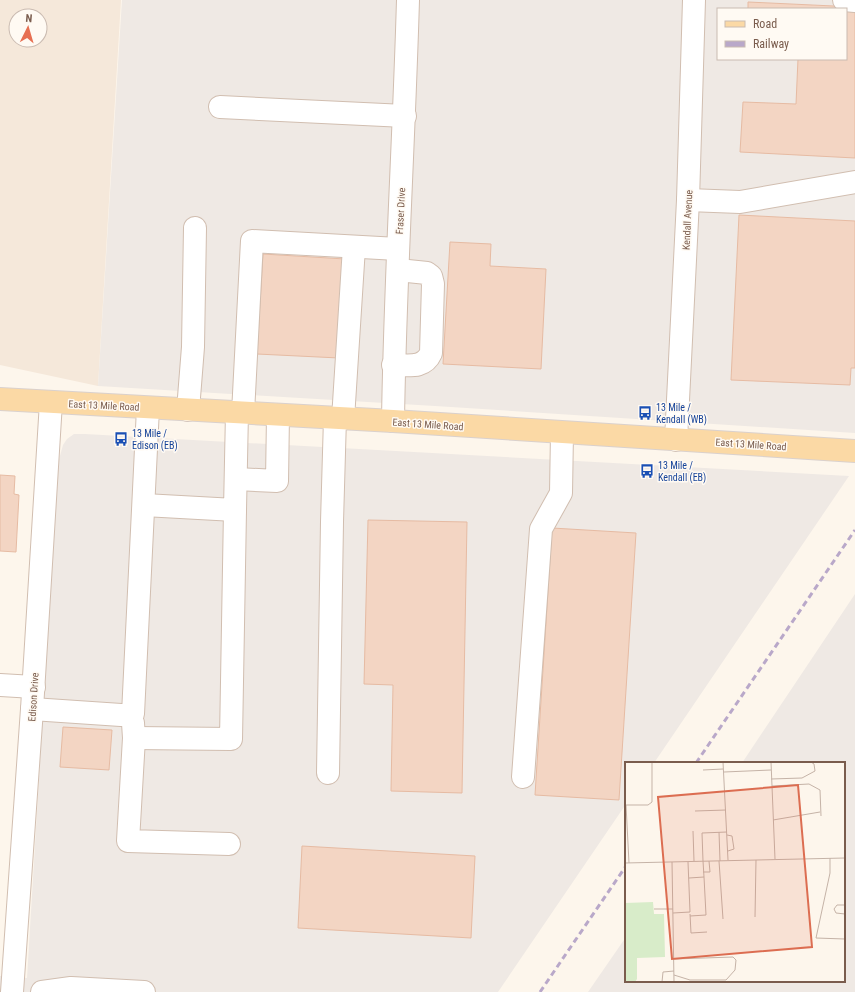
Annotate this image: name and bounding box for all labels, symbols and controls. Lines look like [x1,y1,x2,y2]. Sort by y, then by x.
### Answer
north arrow [8,8,48,48]
legend [717,8,847,60]
text: N [25,12,33,25]
text: Road [753,17,777,31]
text: Railway [753,37,789,51]
street label: Fraser Drive [394,187,407,235]
street label: Kendall Avenue [680,189,695,250]
street label: East 13 Mile Road [68,398,140,413]
place label: 13 Mile / Kendall (WB) [656,402,707,426]
bus stop icon: 13 Mile / Kendall (WB) [637,405,653,421]
street label: East 13 Mile Road [392,417,464,432]
place label: 13 Mile / Edison (EB) [132,428,178,452]
bus stop icon: 13 Mile / Edison (EB) [113,431,129,447]
street label: East 13 Mile Road [715,437,787,452]
place label: 13 Mile / Kendall (EB) [658,460,706,484]
bus stop icon: 13 Mile / Kendall (EB) [639,463,655,479]
street label: Edison Drive [26,672,41,722]
inset map [625,762,845,982]

